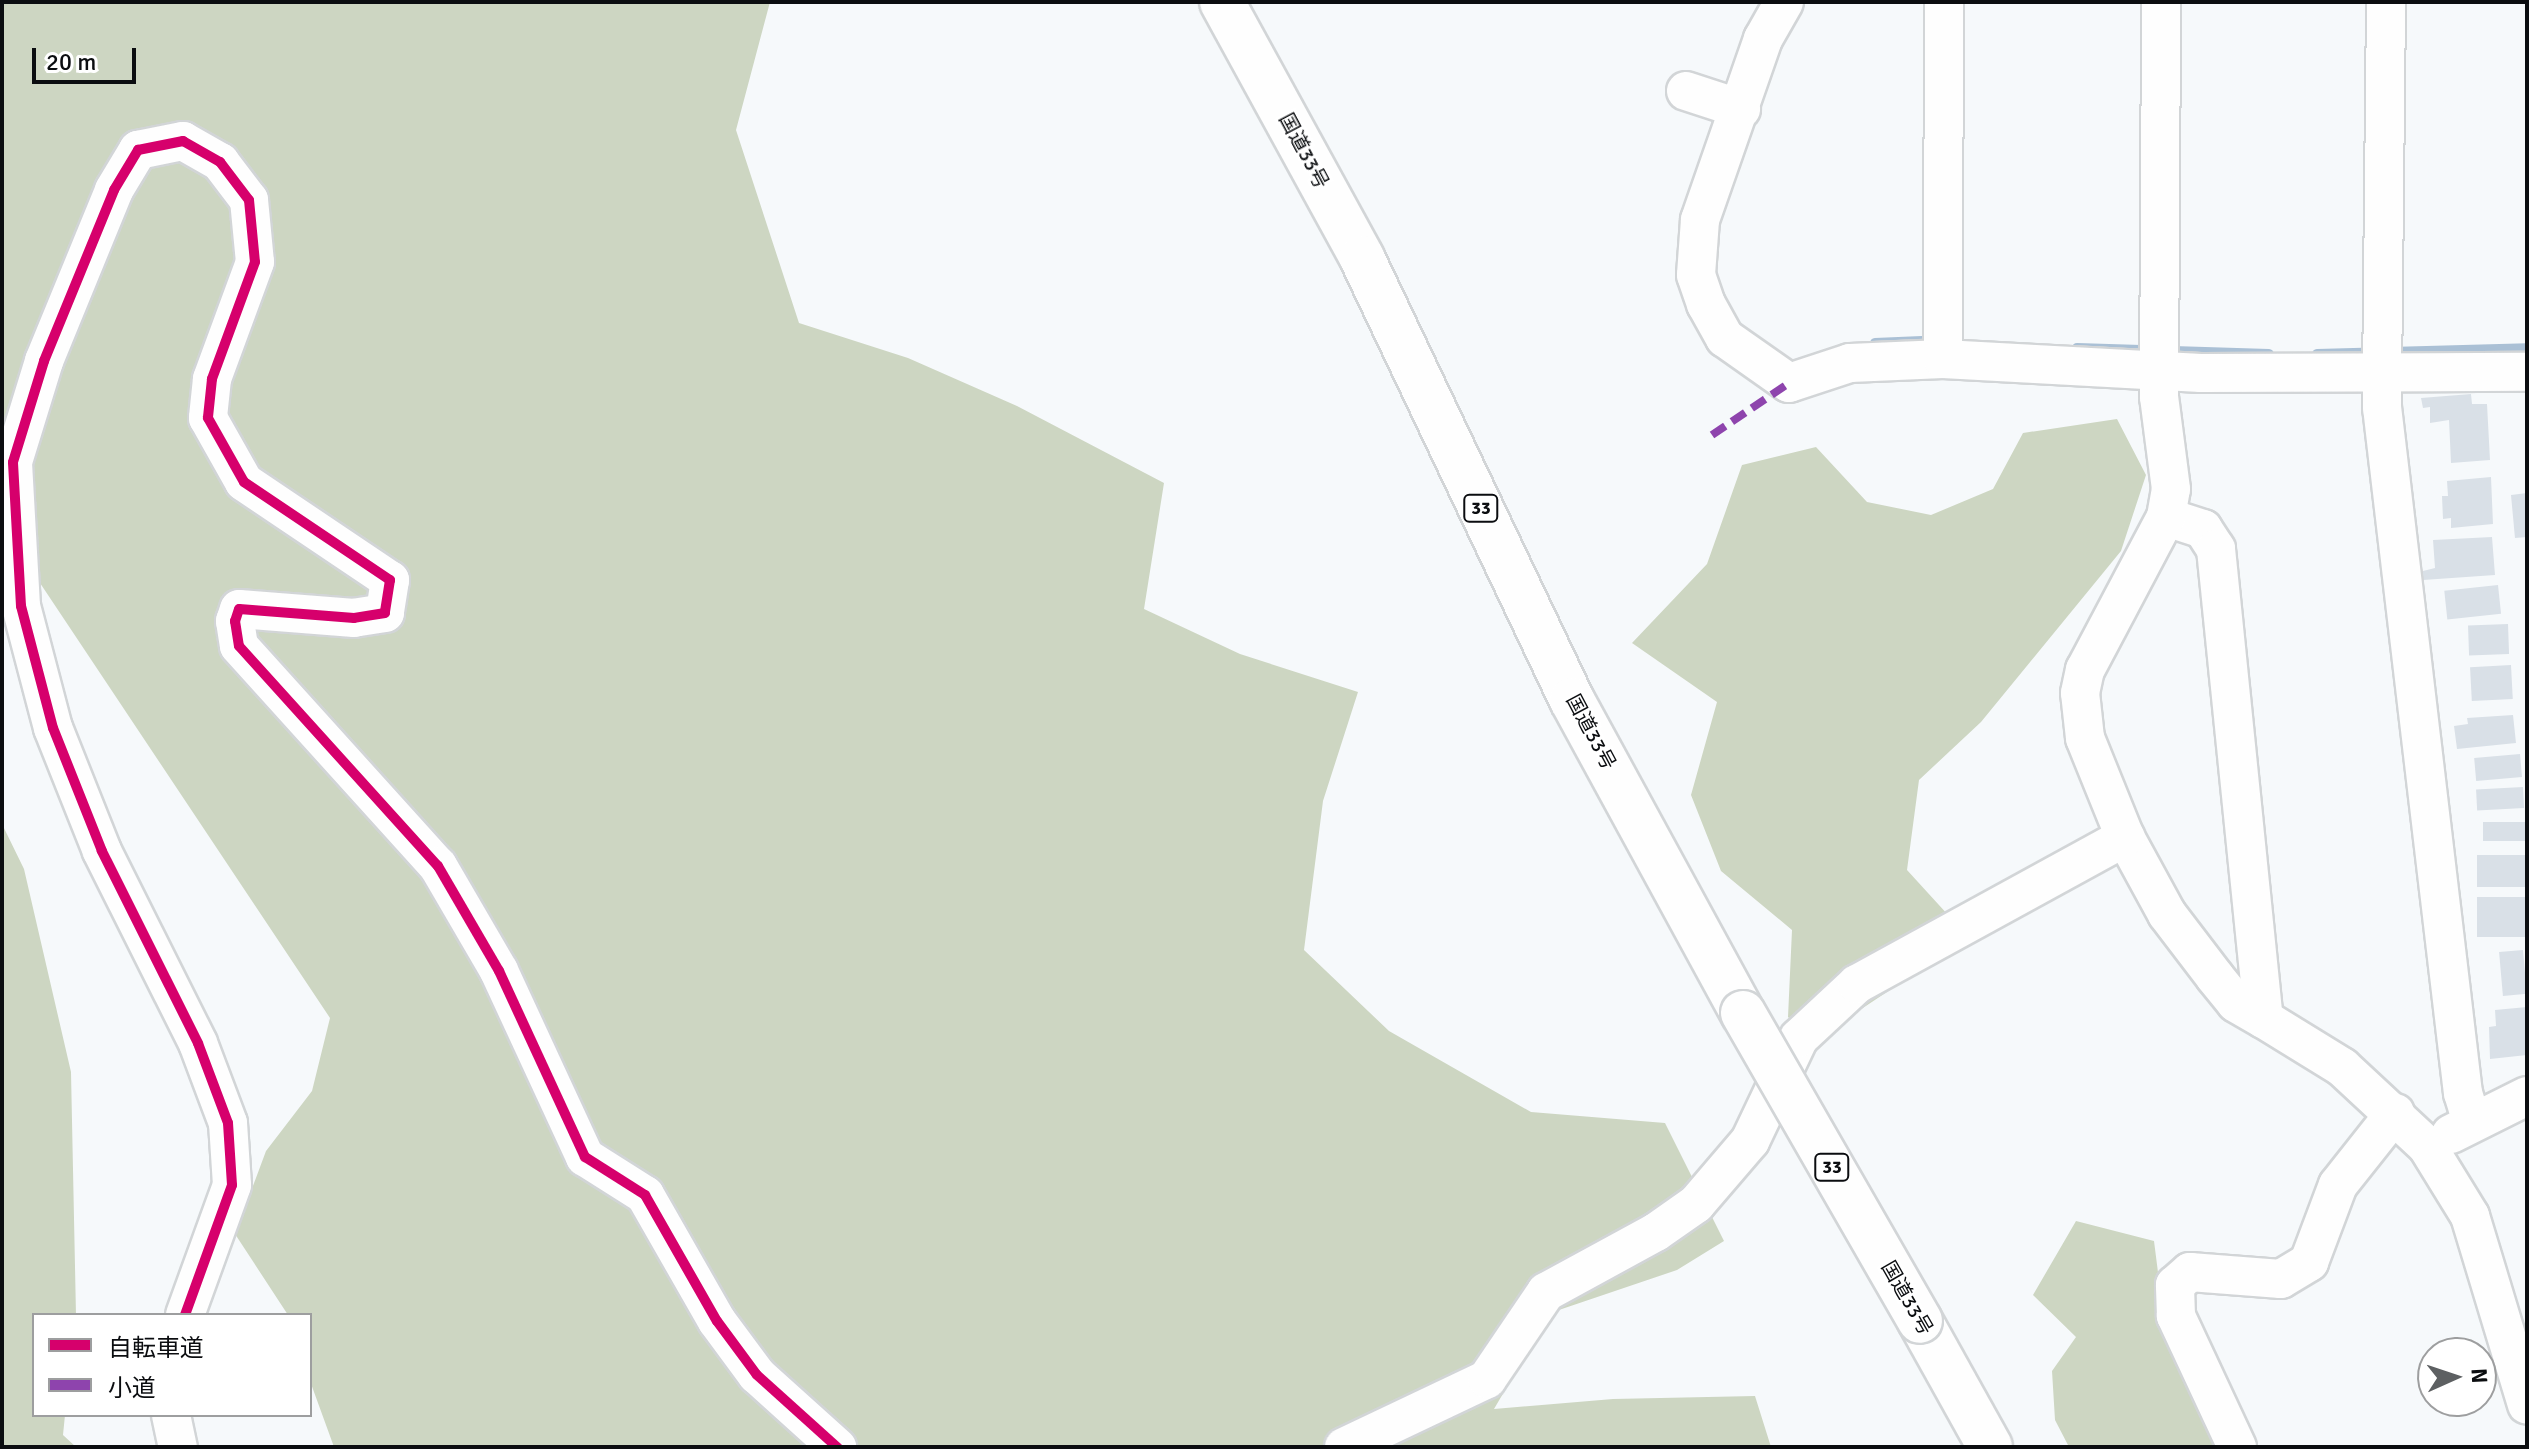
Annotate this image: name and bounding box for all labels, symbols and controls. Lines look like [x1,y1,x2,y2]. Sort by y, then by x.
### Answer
scale bar [36,32,140,82]
text: 20 m [46,47,96,77]
street label: 国道33号 [1274,109,1334,193]
road number: 33 [1463,494,1499,522]
street label: 国道33号 [1561,690,1621,774]
road number: 33 [1814,1153,1850,1181]
street label: 国道33号 [1876,1257,1938,1339]
legend [32,1313,312,1417]
text: 自転車道 [108,1333,204,1363]
north arrow [2417,1337,2497,1417]
text: N [2466,1367,2493,1384]
text: 小道 [108,1373,156,1403]

